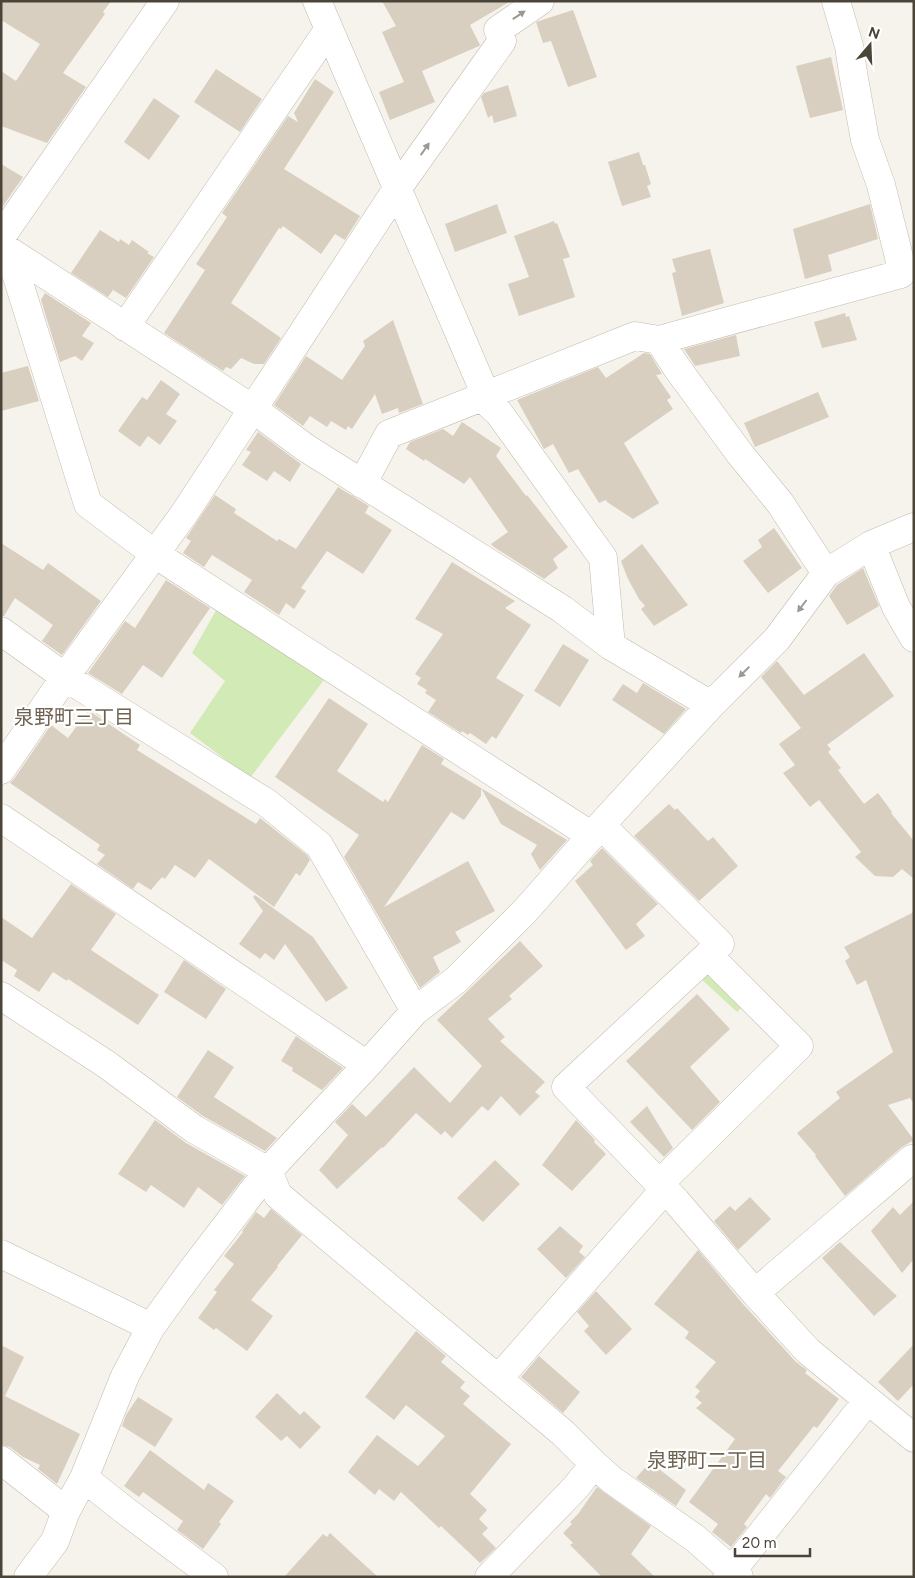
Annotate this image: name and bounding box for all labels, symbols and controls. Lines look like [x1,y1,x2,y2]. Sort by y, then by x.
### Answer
one-way arrow [513,11,526,20]
north arrow [845,20,895,70]
text: N [866,23,882,43]
one-way arrow [420,142,430,156]
one-way arrow [796,599,807,612]
one-way arrow [738,665,750,677]
district label: 泉野町三丁目 [14,705,134,729]
district label: 泉野町二丁目 [647,1448,767,1472]
scale bar [735,1526,810,1558]
text: 20 m [742,1534,776,1552]

